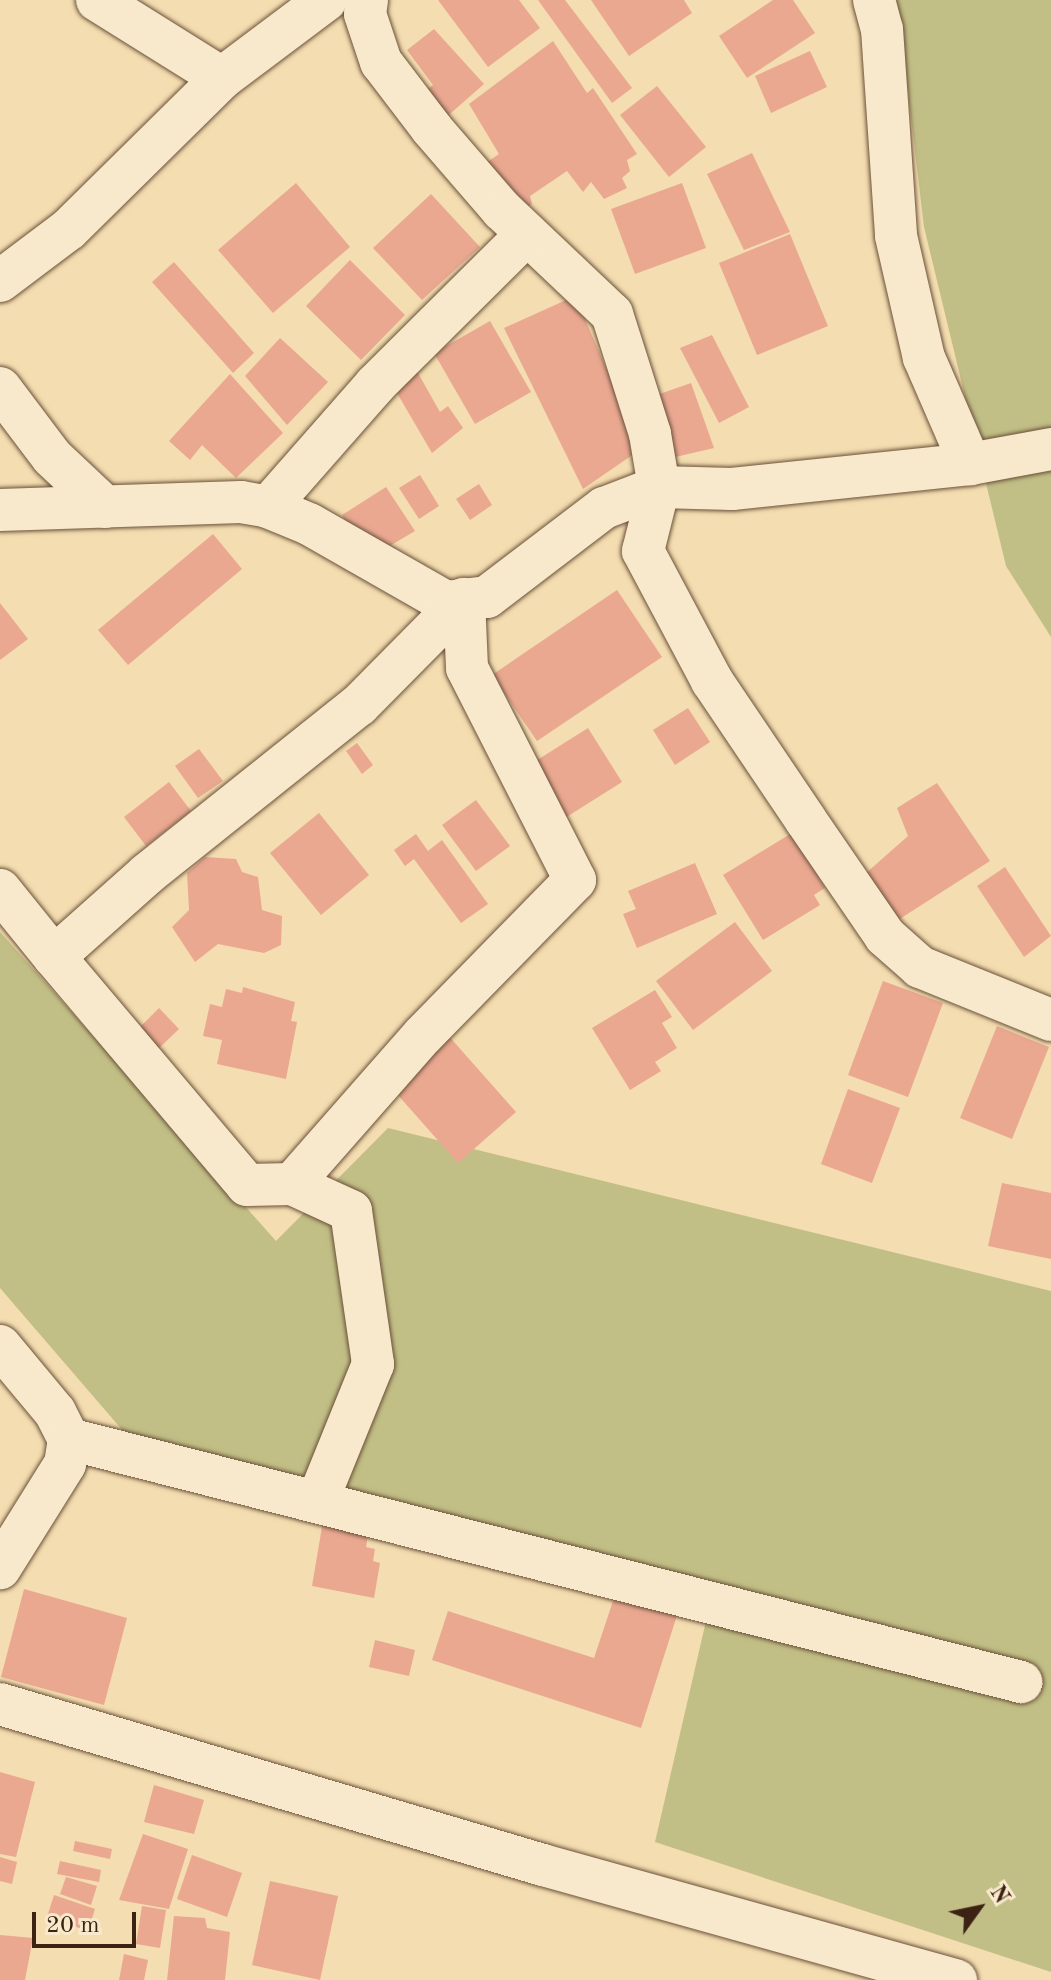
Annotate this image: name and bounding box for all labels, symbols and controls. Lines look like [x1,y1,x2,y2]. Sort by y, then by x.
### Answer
north arrow [939,1868,1019,1948]
text: N [985,1882,1013,1908]
scale bar [36,1896,140,1946]
text: 20 m [46,1914,100,1938]

